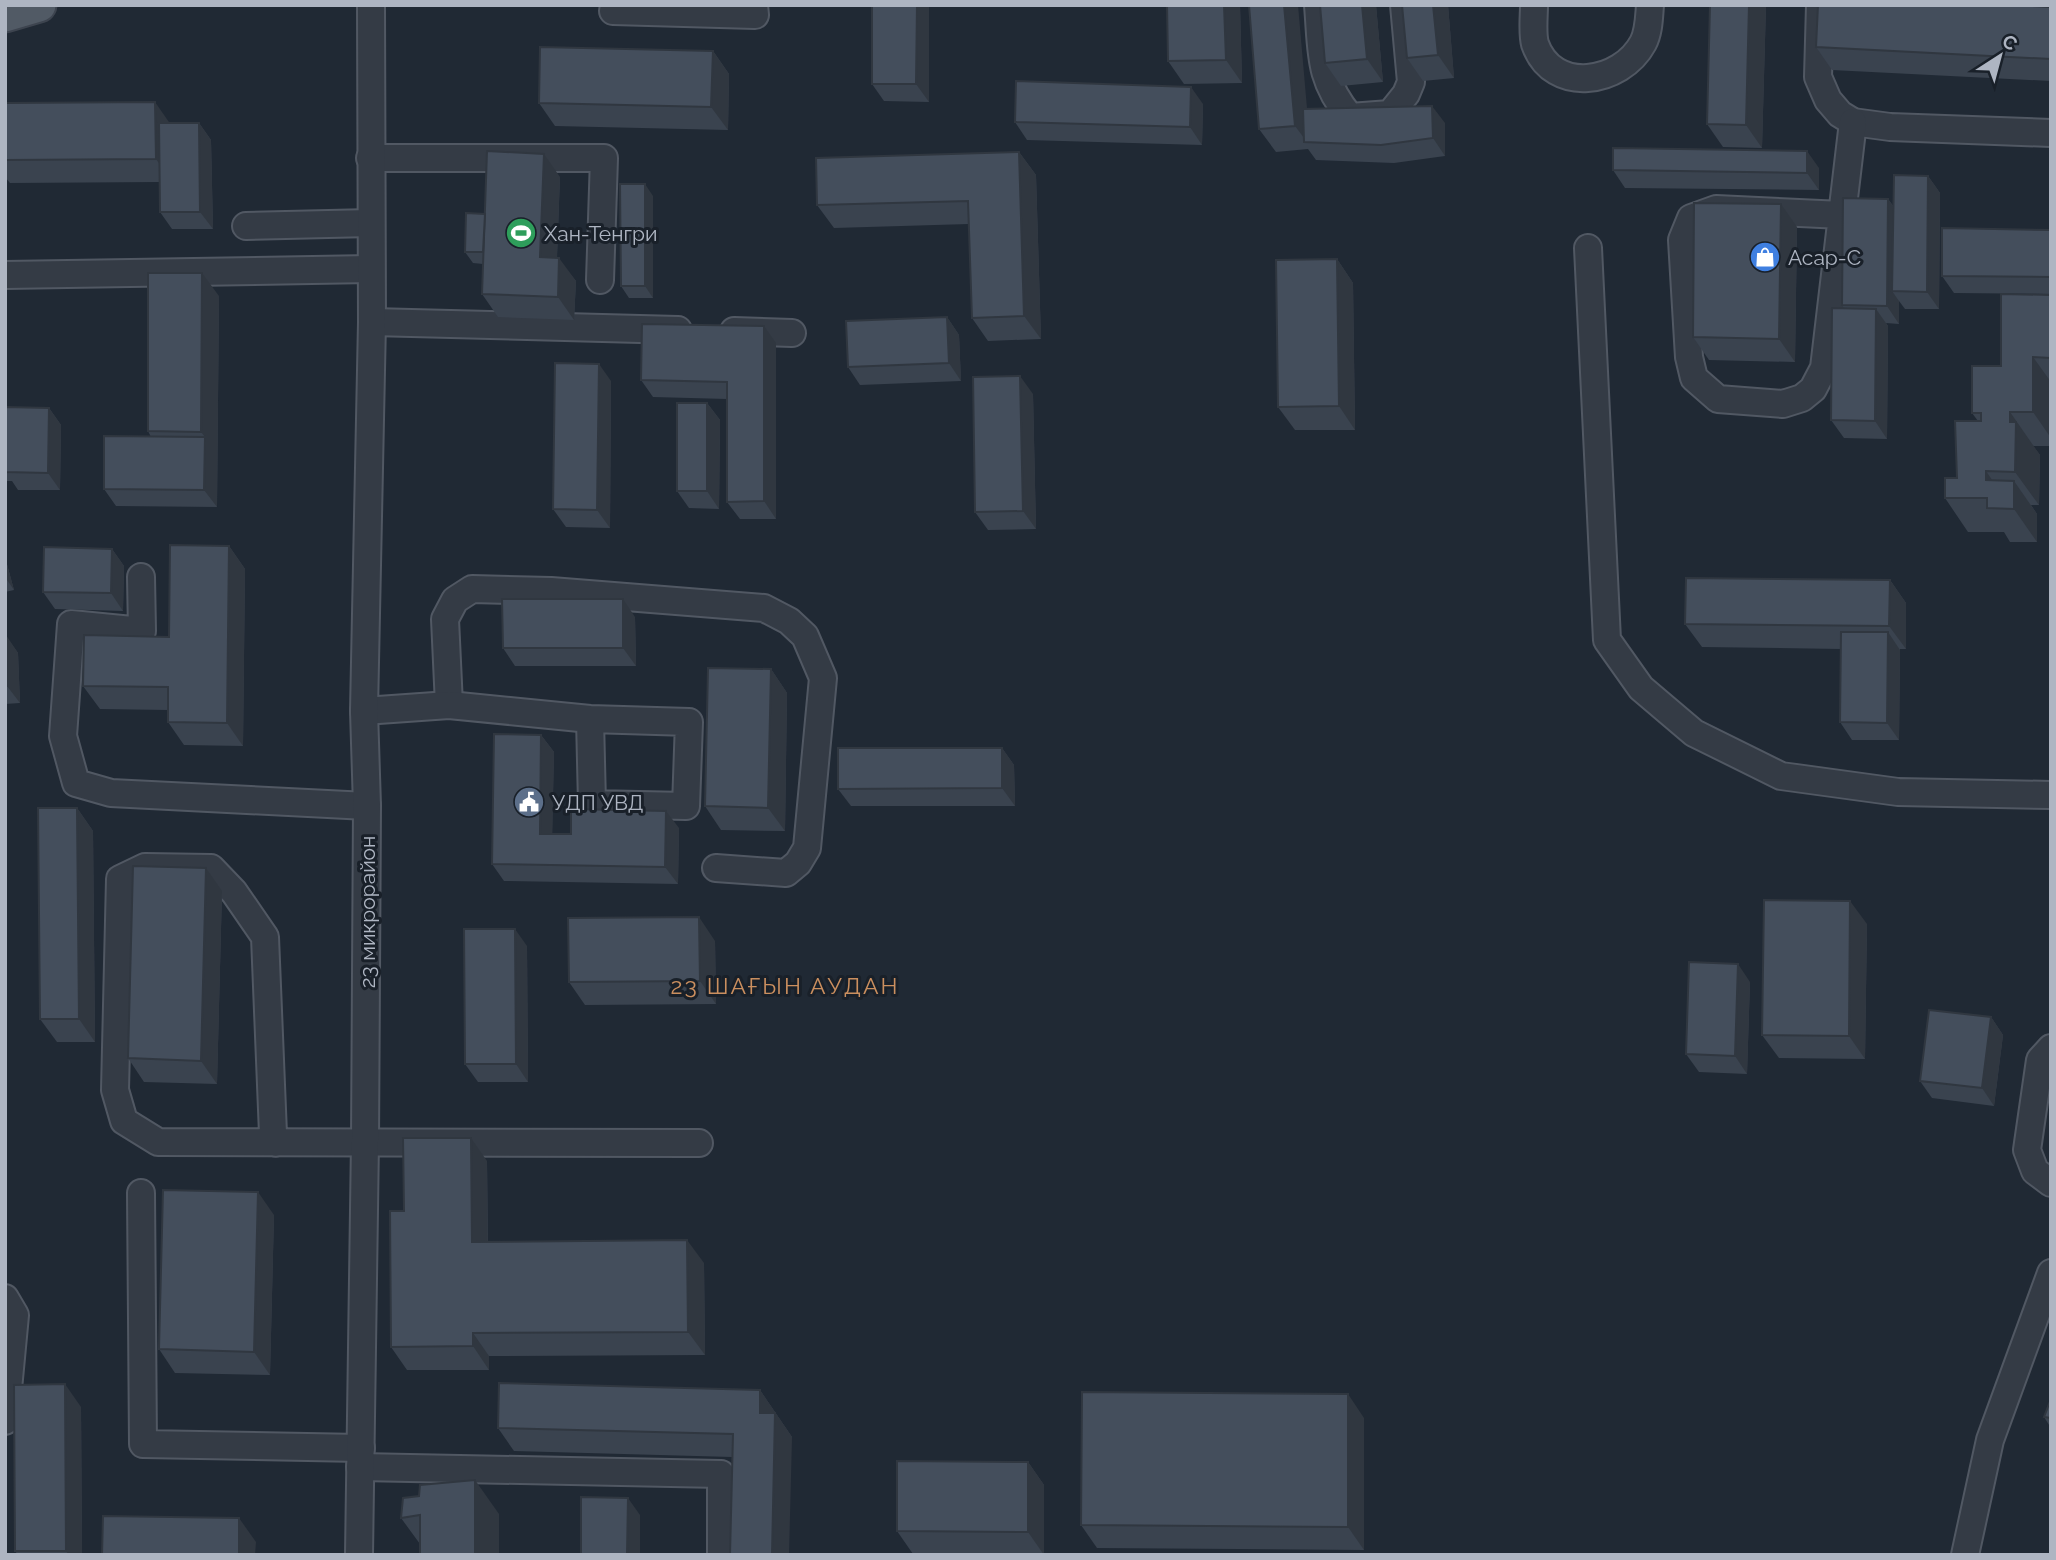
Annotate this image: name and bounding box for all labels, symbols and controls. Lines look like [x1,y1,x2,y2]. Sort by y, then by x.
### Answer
north arrow [1965,21,2035,91]
text: С [1998,30,2022,55]
sports icon: Хан-Тенгри [504,216,538,250]
place label: Хан-Тенгри [544,221,657,246]
shop icon: Асар-С [1748,240,1782,274]
place label: Асар-С [1788,245,1861,270]
public building icon: УДП УВД [512,785,546,819]
place label: УДП УВД [552,790,643,815]
street label: 23 микрорайон [355,836,380,988]
district label: 23 ШАҒЫН АУДАН [671,972,900,999]

